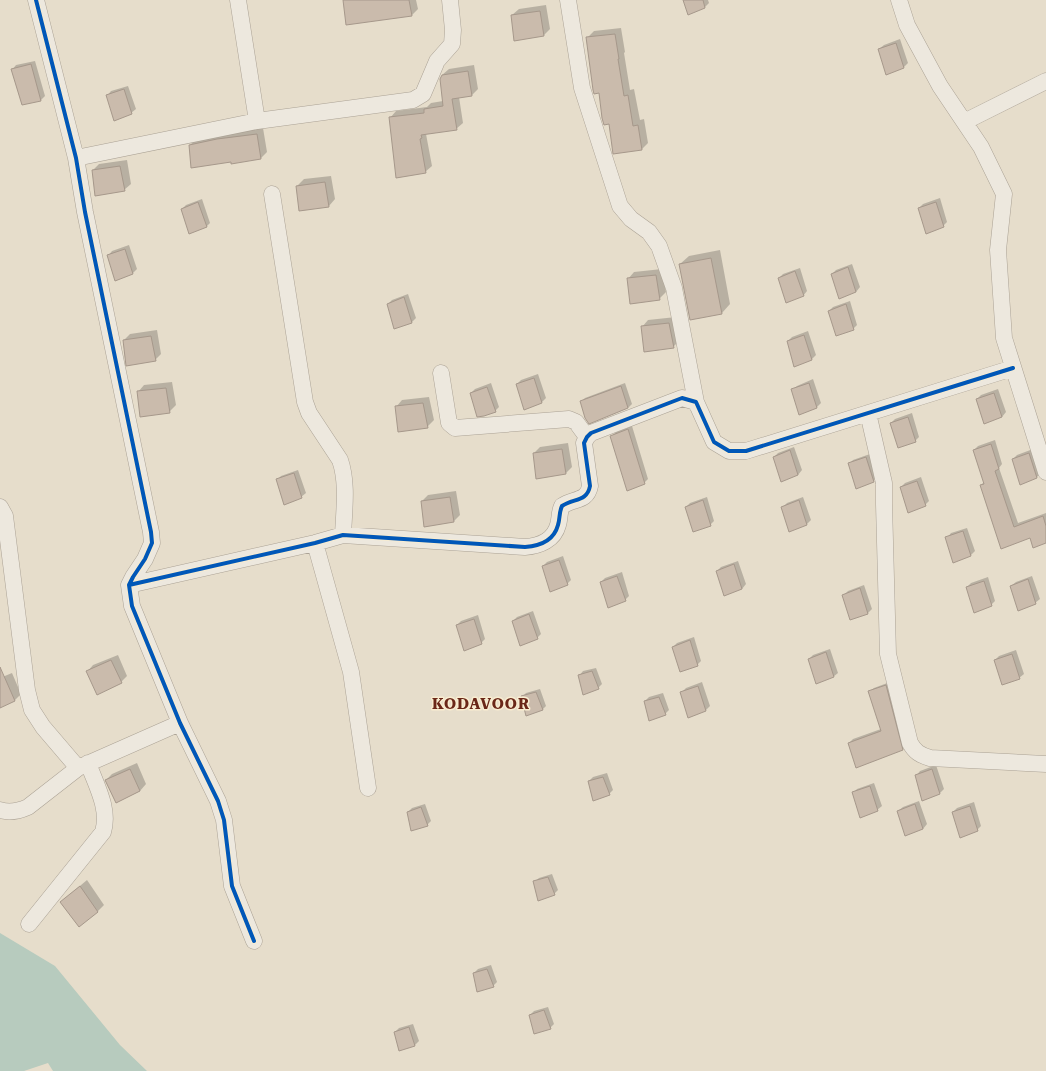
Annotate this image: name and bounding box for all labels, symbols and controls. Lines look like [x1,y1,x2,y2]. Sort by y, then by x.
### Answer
district label: KODAVOOR [432,695,530,713]

